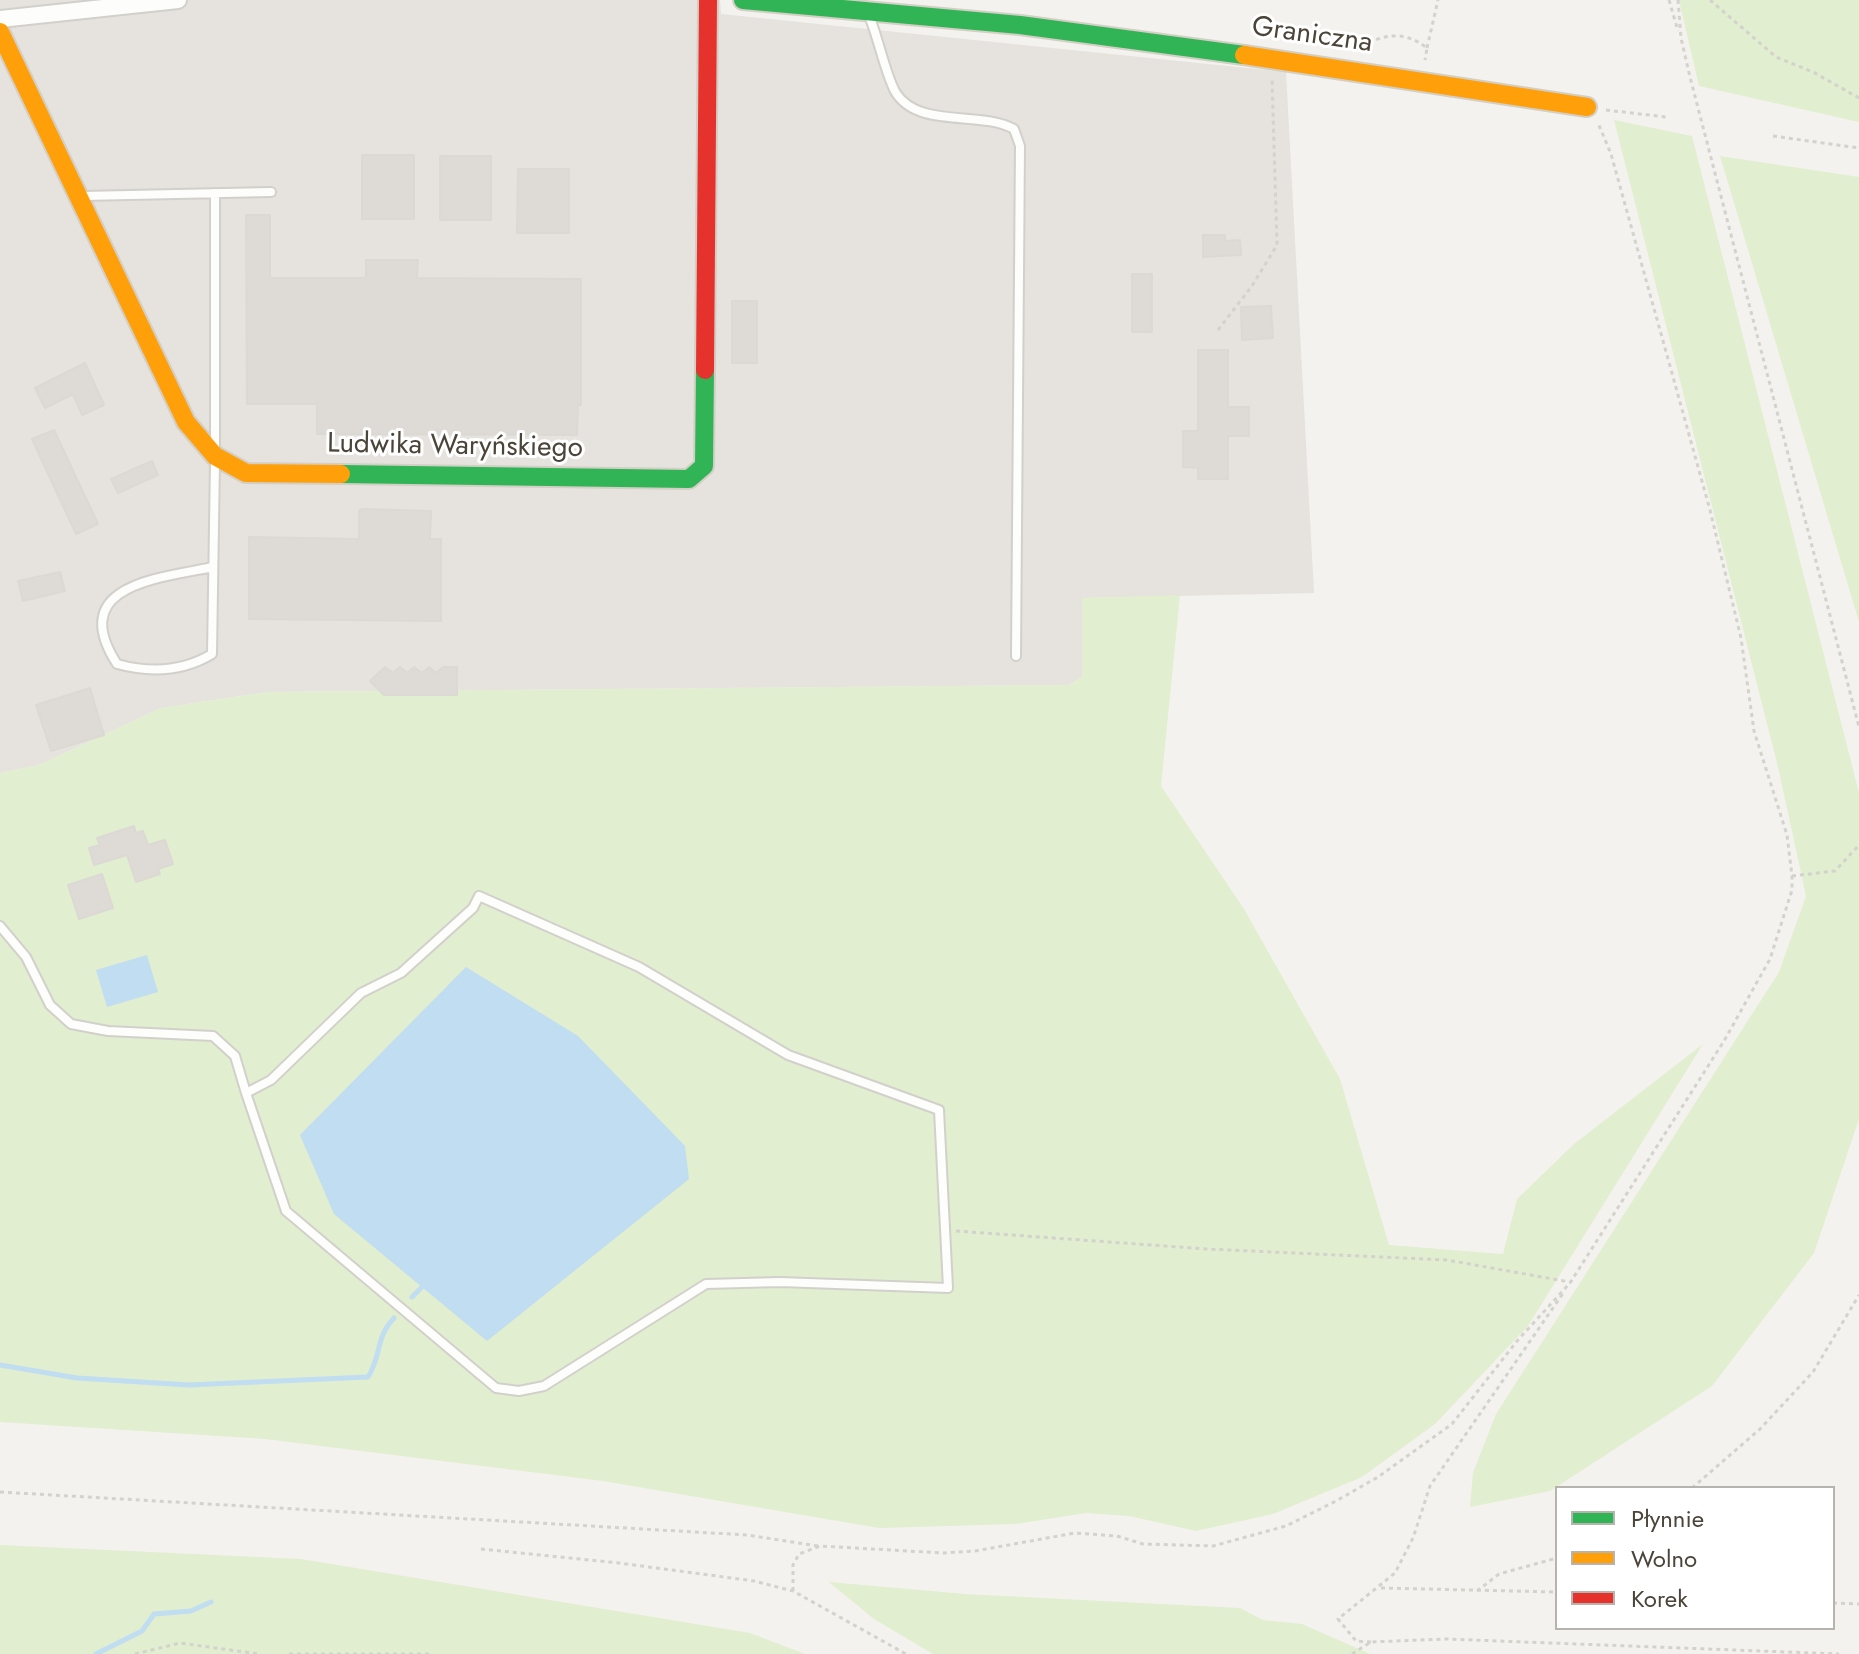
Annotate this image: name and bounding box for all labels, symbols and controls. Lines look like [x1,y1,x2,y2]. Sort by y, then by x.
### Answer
street label: Graniczna [1250,11,1374,61]
street label: Ludwika Waryńskiego [327,428,583,466]
legend [1555,1486,1835,1630]
text: Płynnie [1631,1501,1704,1536]
text: Wolno [1631,1541,1697,1576]
text: Korek [1631,1581,1688,1616]

